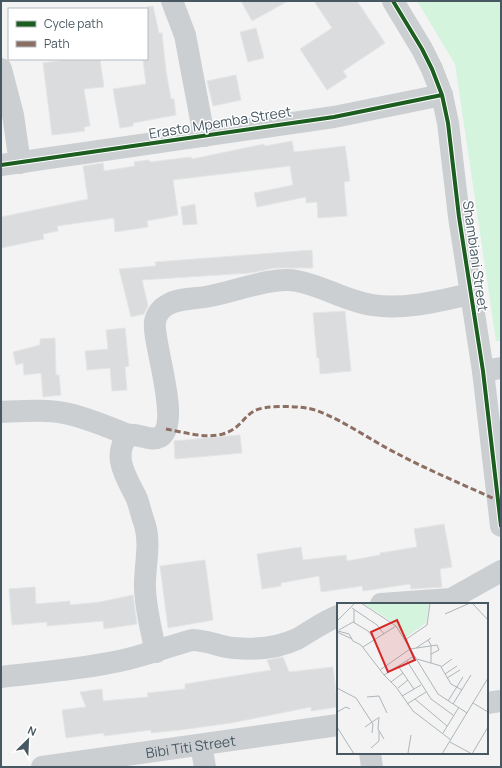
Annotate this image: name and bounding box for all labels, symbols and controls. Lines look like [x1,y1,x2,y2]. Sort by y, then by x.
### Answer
legend [8,8,148,60]
text: Cycle path [44,15,103,32]
text: Path [44,35,70,52]
street label: Erasto Mpemba Street [147,101,293,143]
street label: Shambiani Street [459,200,493,313]
inset map [337,603,488,754]
north arrow [8,720,48,760]
text: N [26,722,39,739]
street label: Bibi Titi Street [144,730,237,762]

